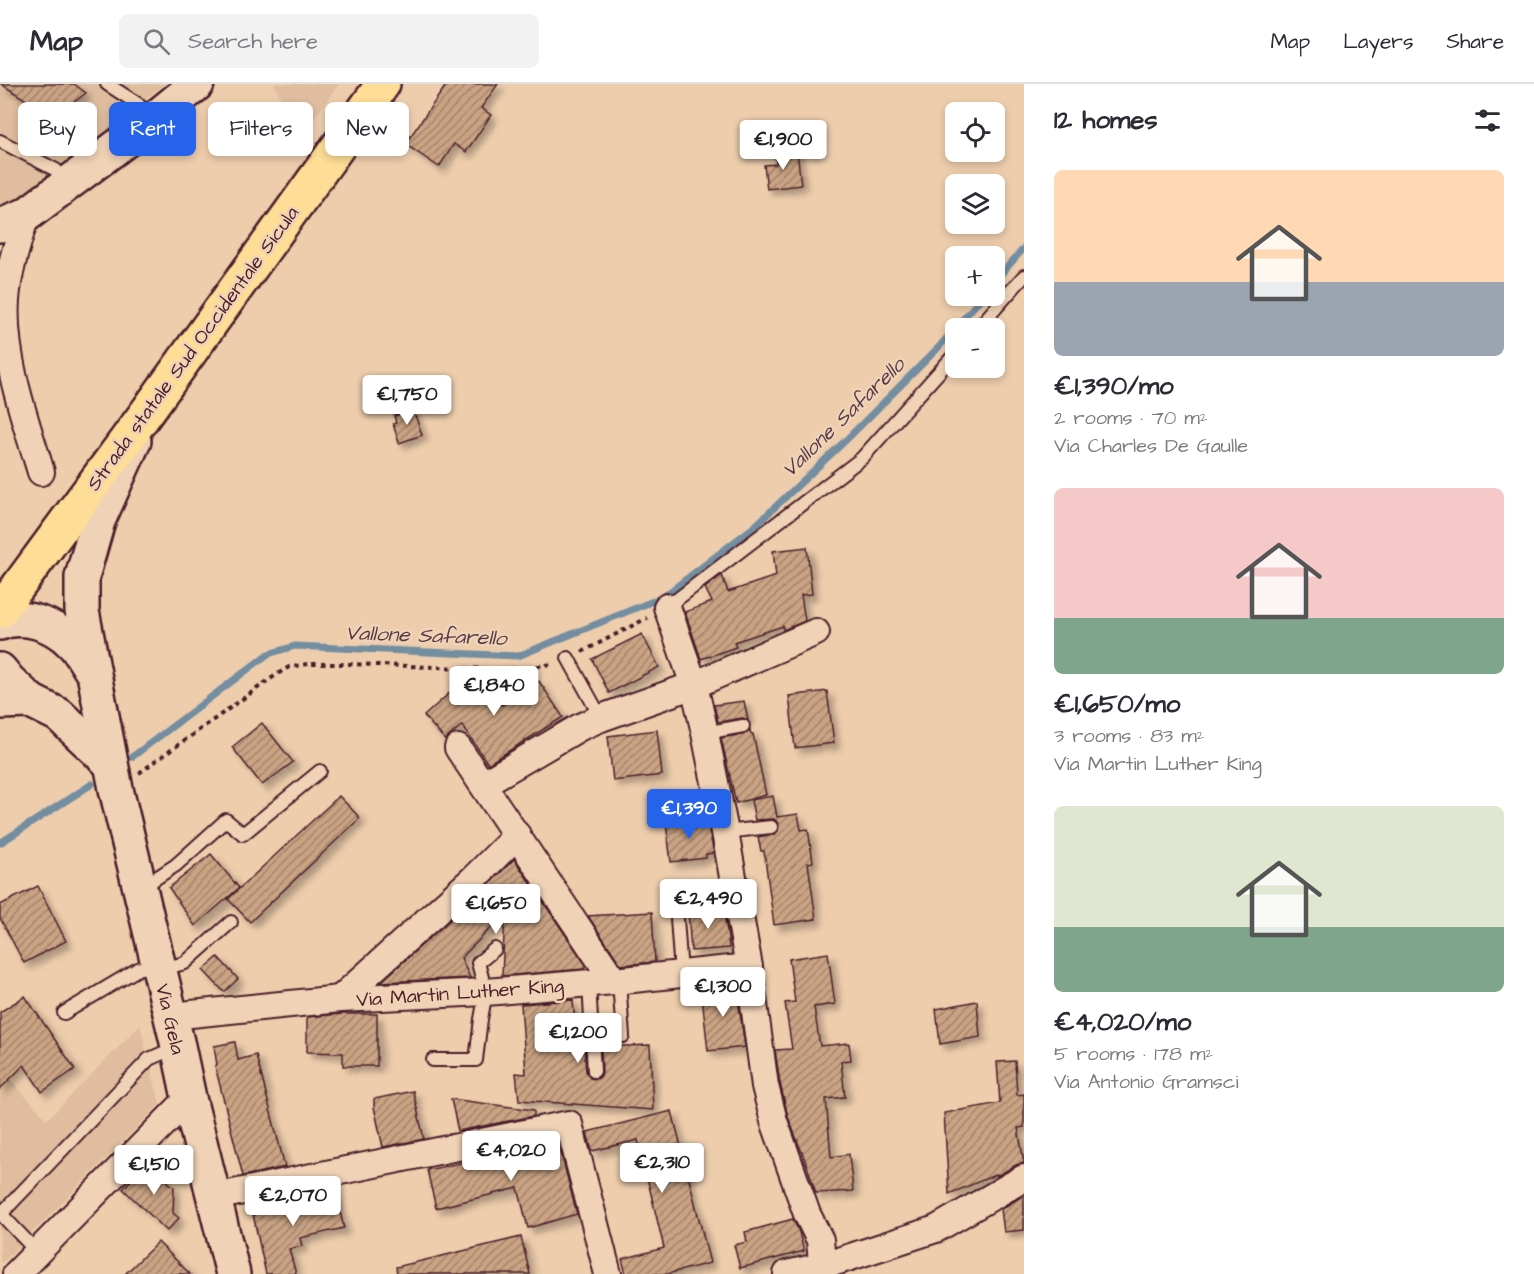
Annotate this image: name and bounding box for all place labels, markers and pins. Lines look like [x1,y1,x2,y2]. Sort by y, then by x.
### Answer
pin: €1,900 [734,120,832,171]
pin: €1,750 [358,375,456,426]
pin: €1,840 [445,666,543,717]
pin: €1,390 [640,789,738,840]
pin: €2,490 [659,879,757,930]
pin: €1,650 [447,884,545,935]
pin: €1,300 [674,967,772,1018]
pin: €1,200 [529,1013,627,1064]
pin: €4,020 [462,1131,560,1182]
pin: €2,310 [613,1143,711,1194]
pin: €1,510 [105,1145,203,1196]
pin: €2,070 [244,1176,342,1227]

